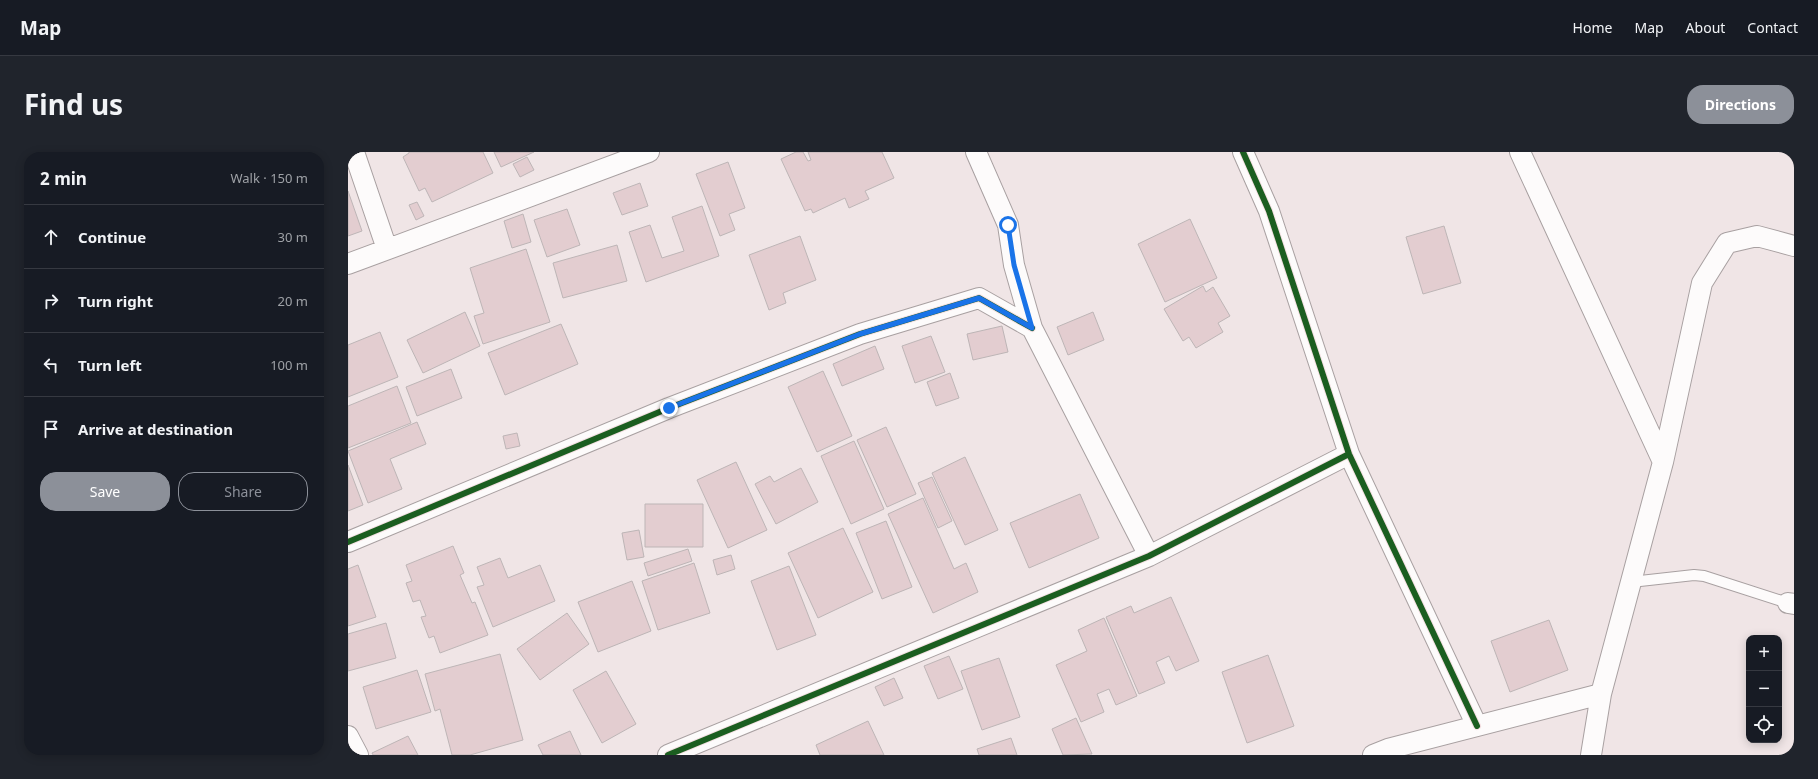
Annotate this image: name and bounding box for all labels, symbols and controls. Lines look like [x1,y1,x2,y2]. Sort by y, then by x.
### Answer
text: Map [20,15,61,41]
text: Home [1573,18,1612,37]
text: Map [1634,18,1664,37]
text: About [1686,18,1725,37]
text: Contact [1747,18,1798,37]
text: Find us [24,85,123,123]
button: Directions [1687,85,1794,124]
text: 2 min [40,167,87,190]
text: Walk · 150 m [230,169,308,187]
route start [999,216,1017,234]
icon: ahead [40,226,62,248]
text: Continue [78,227,146,247]
text: 30 m [278,228,308,246]
icon: right [40,290,62,312]
text: Turn right [78,291,153,311]
text: 20 m [278,292,308,310]
icon: left [40,354,62,376]
text: Turn left [78,355,142,375]
text: 100 m [270,356,308,374]
route end [660,399,678,417]
icon: arrive [40,418,62,440]
text: Arrive at destination [78,419,233,439]
button: Save [40,472,170,511]
button: Share [178,472,308,511]
map controls [1746,635,1782,743]
button: + [1746,635,1782,671]
button: − [1746,671,1782,707]
button: locate [1746,707,1782,743]

